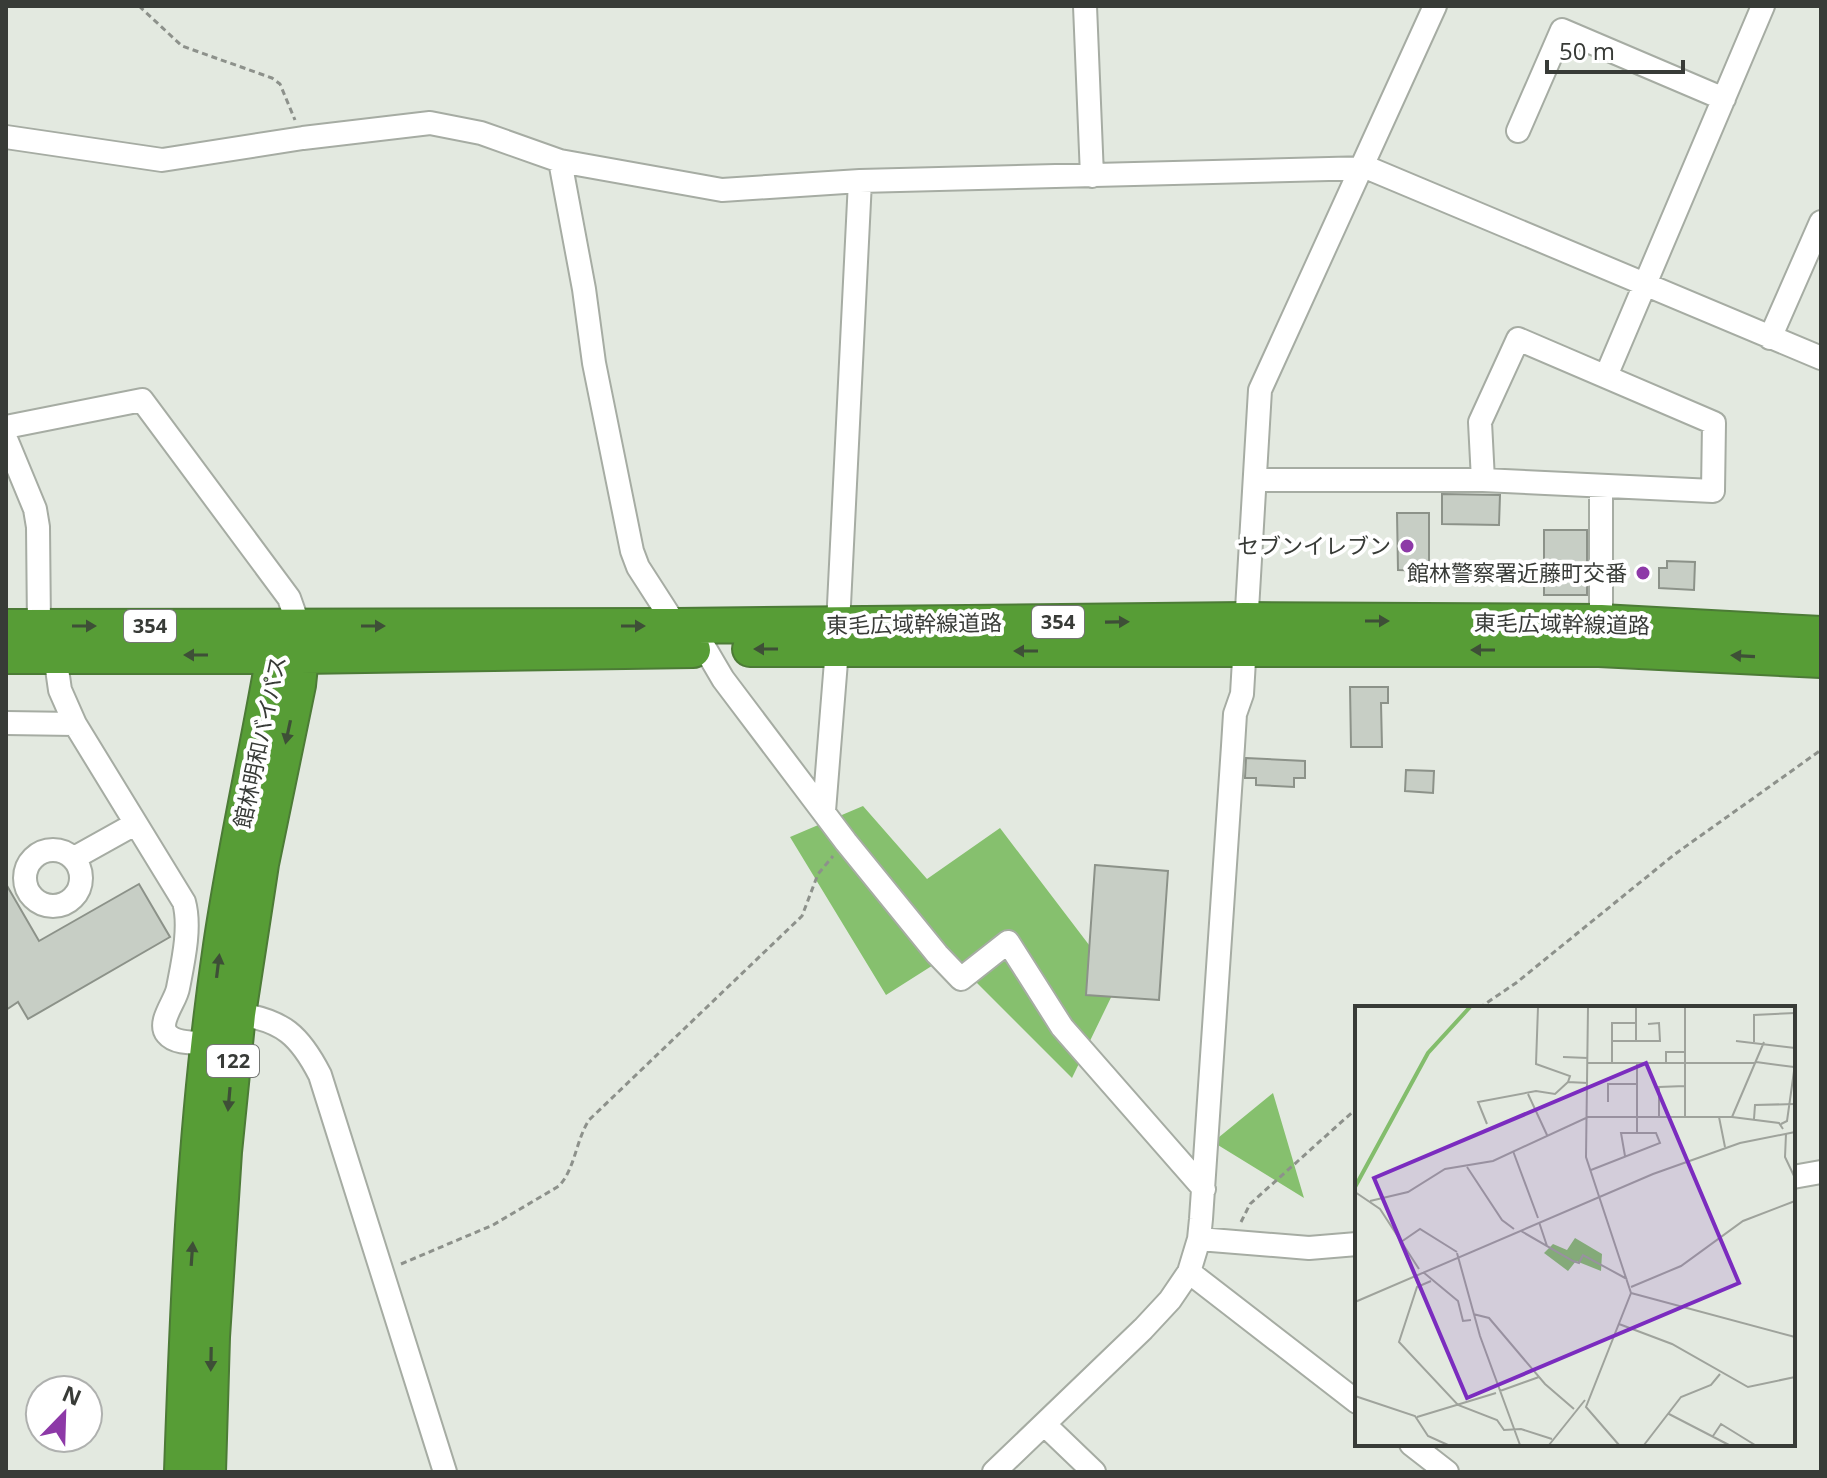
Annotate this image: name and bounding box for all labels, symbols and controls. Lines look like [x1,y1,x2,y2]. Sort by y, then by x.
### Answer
scale bar [1547,24,1683,74]
text: 50 m [1559,34,1615,67]
place label: セブンイレブン [1237,530,1391,560]
marker: セブンイレブン [1398,537,1416,555]
place label: 館林警察署近藤町交番 [1407,557,1627,587]
marker: 館林警察署近藤町交番 [1634,564,1652,582]
street label: 東毛広域幹線道路 [826,606,1002,640]
road number: 354 [1032,606,1084,638]
street label: 東毛広域幹線道路 [1474,606,1650,640]
road number: 354 [124,610,176,642]
one-way arrow [1365,615,1390,627]
one-way arrow [1105,616,1130,628]
one-way arrow [72,620,97,632]
one-way arrow [361,620,386,632]
one-way arrow [621,620,646,632]
one-way arrow [753,643,778,655]
one-way arrow [1470,644,1495,656]
one-way arrow [1013,645,1038,657]
one-way arrow [183,649,208,661]
one-way arrow [1730,650,1755,663]
street label: 館林明和バイパス [226,653,292,831]
one-way arrow [281,720,294,745]
one-way arrow [212,953,225,978]
inset map [1355,1006,1795,1446]
road number: 122 [207,1045,259,1077]
one-way arrow [223,1087,236,1112]
one-way arrow [186,1241,199,1266]
one-way arrow [205,1347,218,1372]
north arrow [24,1374,104,1454]
text: N [58,1377,86,1412]

